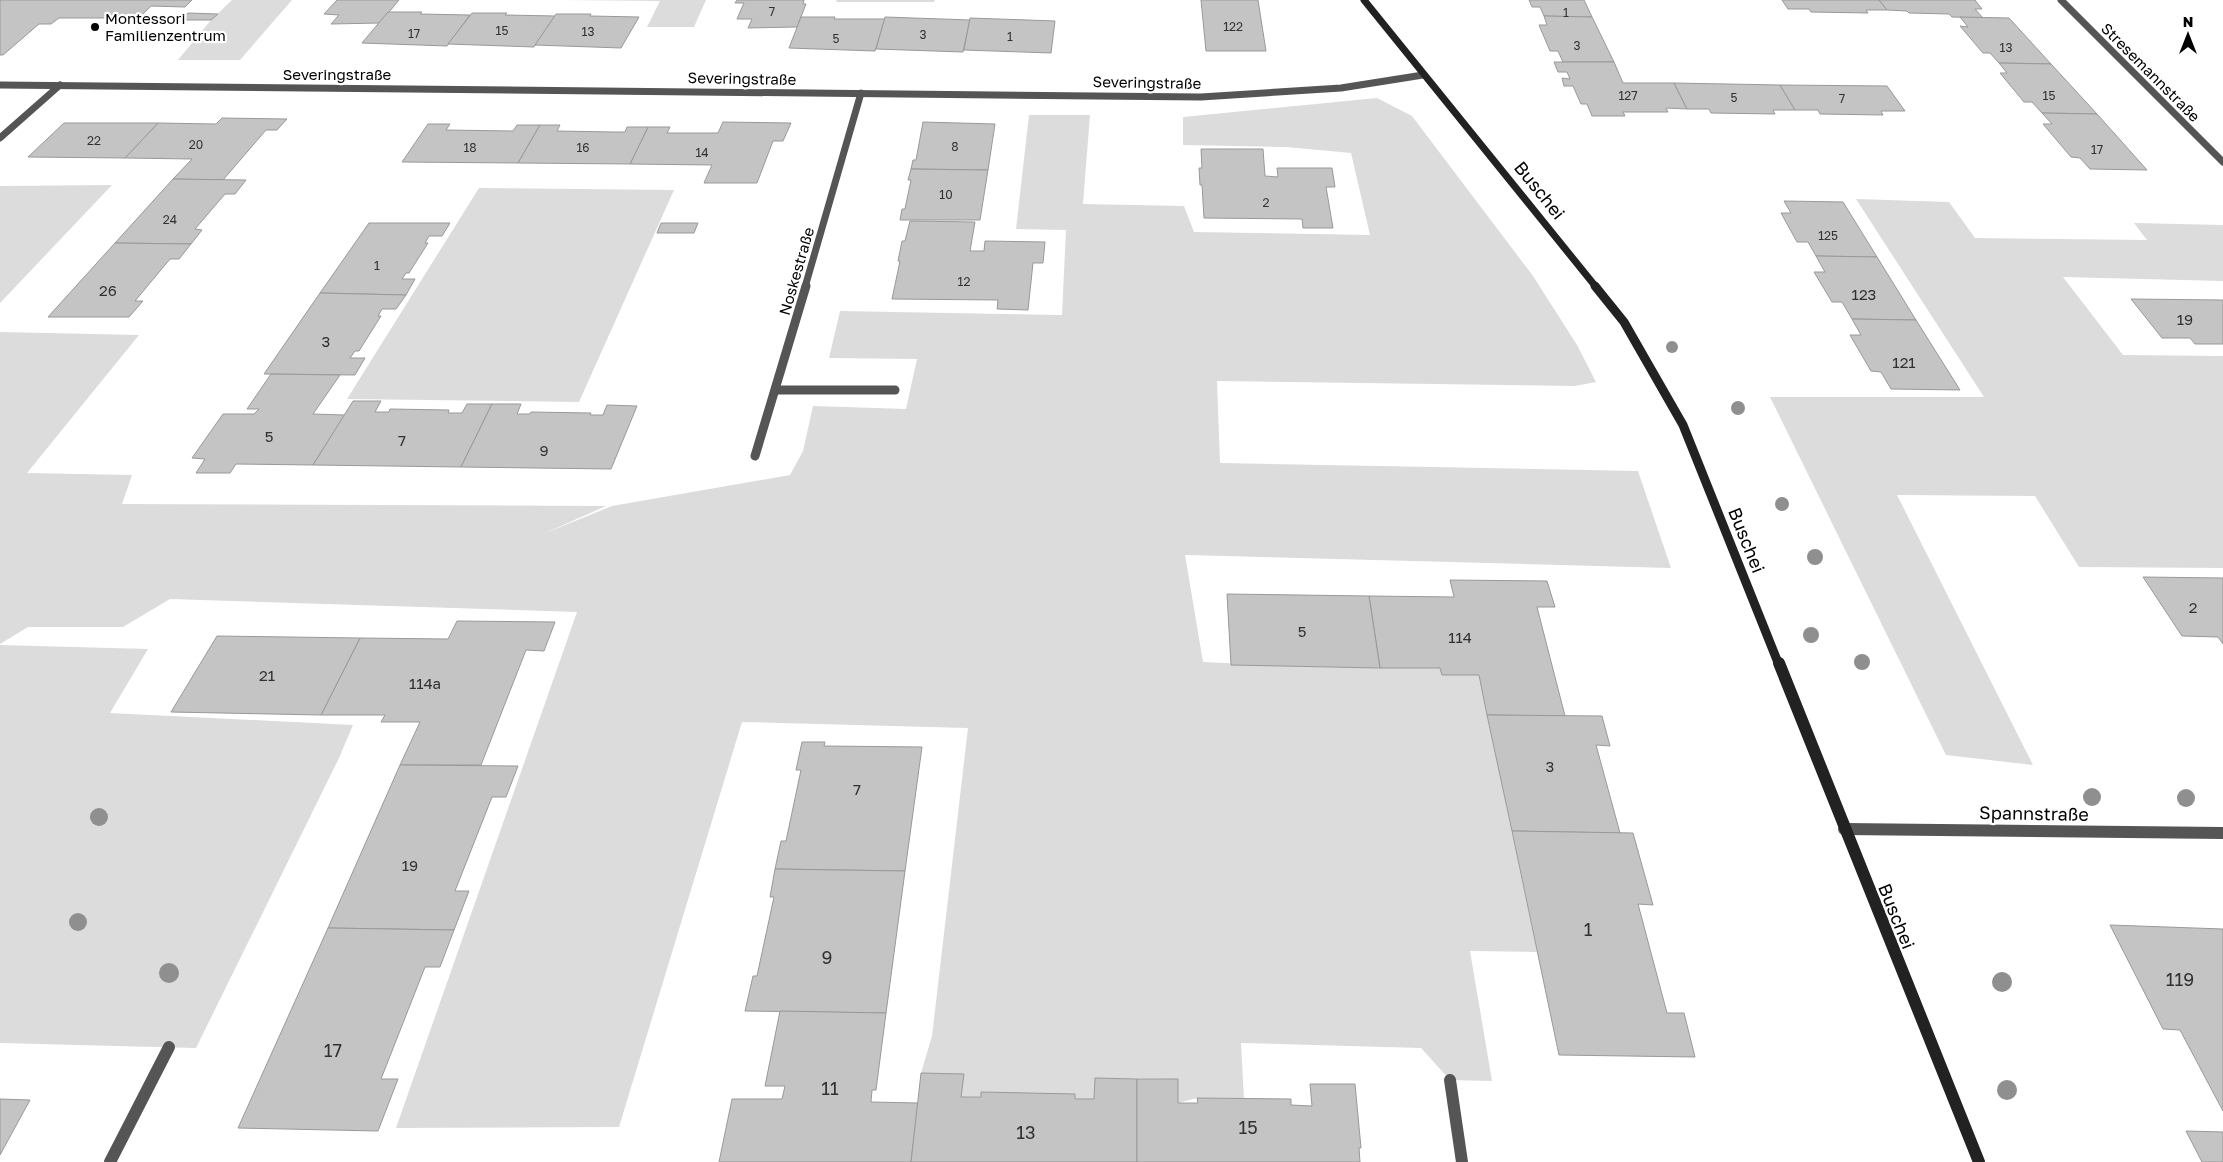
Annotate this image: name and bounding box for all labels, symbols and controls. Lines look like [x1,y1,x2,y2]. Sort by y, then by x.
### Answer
house number: 7 [769,4,775,19]
house number: 1 [1563,5,1569,20]
place label: Montessori Familienzentrum [105,9,226,44]
north arrow [2163,10,2213,60]
text: N [2183,13,2193,30]
house number: 122 [1223,19,1243,34]
street label: Stresemannstraße [2098,19,2204,125]
marker: Montessori Familienzentrum [89,21,101,33]
house number: 15 [496,23,508,38]
house number: 13 [582,24,594,39]
house number: 17 [408,26,420,41]
house number: 3 [919,27,927,42]
house number: 1 [1007,29,1013,44]
house number: 5 [833,31,840,46]
house number: 3 [1573,38,1581,53]
house number: 13 [2000,40,2012,55]
street label: Severingstraße [283,65,392,83]
street label: Severingstraße [688,68,797,88]
street label: Severingstraße [1093,72,1202,92]
house number: 127 [1618,88,1638,103]
house number: 15 [2043,88,2055,103]
house number: 5 [1731,90,1738,105]
house number: 7 [1839,91,1845,106]
house number: 22 [87,133,101,148]
house number: 20 [189,137,203,152]
house number: 8 [951,139,959,154]
house number: 18 [463,140,477,155]
house number: 16 [576,140,590,155]
house number: 17 [2091,142,2103,157]
house number: 14 [695,145,709,160]
street label: Buschei [1510,156,1570,224]
house number: 10 [939,187,953,202]
house number: 2 [1263,195,1270,210]
house number: 24 [163,212,177,227]
street label: Noskestraße [775,225,817,317]
house number: 125 [1818,228,1838,243]
house number: 1 [374,258,380,273]
house number: 12 [958,274,970,289]
house number: 26 [99,281,117,299]
house number: 123 [1852,285,1876,303]
house number: 19 [2177,310,2193,328]
house number: 3 [322,332,330,350]
house number: 121 [1892,353,1916,371]
house number: 5 [265,427,273,445]
house number: 7 [398,431,406,449]
house number: 9 [539,441,549,459]
street label: Buschei [1724,504,1770,576]
house number: 2 [2189,598,2197,616]
house number: 5 [1298,622,1306,640]
house number: 114 [1448,628,1472,646]
house number: 21 [259,666,275,684]
house number: 114a [409,674,441,692]
house number: 3 [1546,757,1554,775]
house number: 7 [853,780,861,798]
street label: Spannstraße [1979,801,2089,825]
house number: 19 [402,856,418,874]
street label: Buschei [1874,880,1920,952]
house number: 1 [1584,918,1593,940]
house number: 9 [822,946,832,968]
house number: 119 [2166,968,2194,990]
house number: 17 [324,1039,342,1061]
house number: 11 [821,1077,839,1099]
house number: 15 [1238,1116,1258,1138]
house number: 13 [1016,1121,1036,1143]

